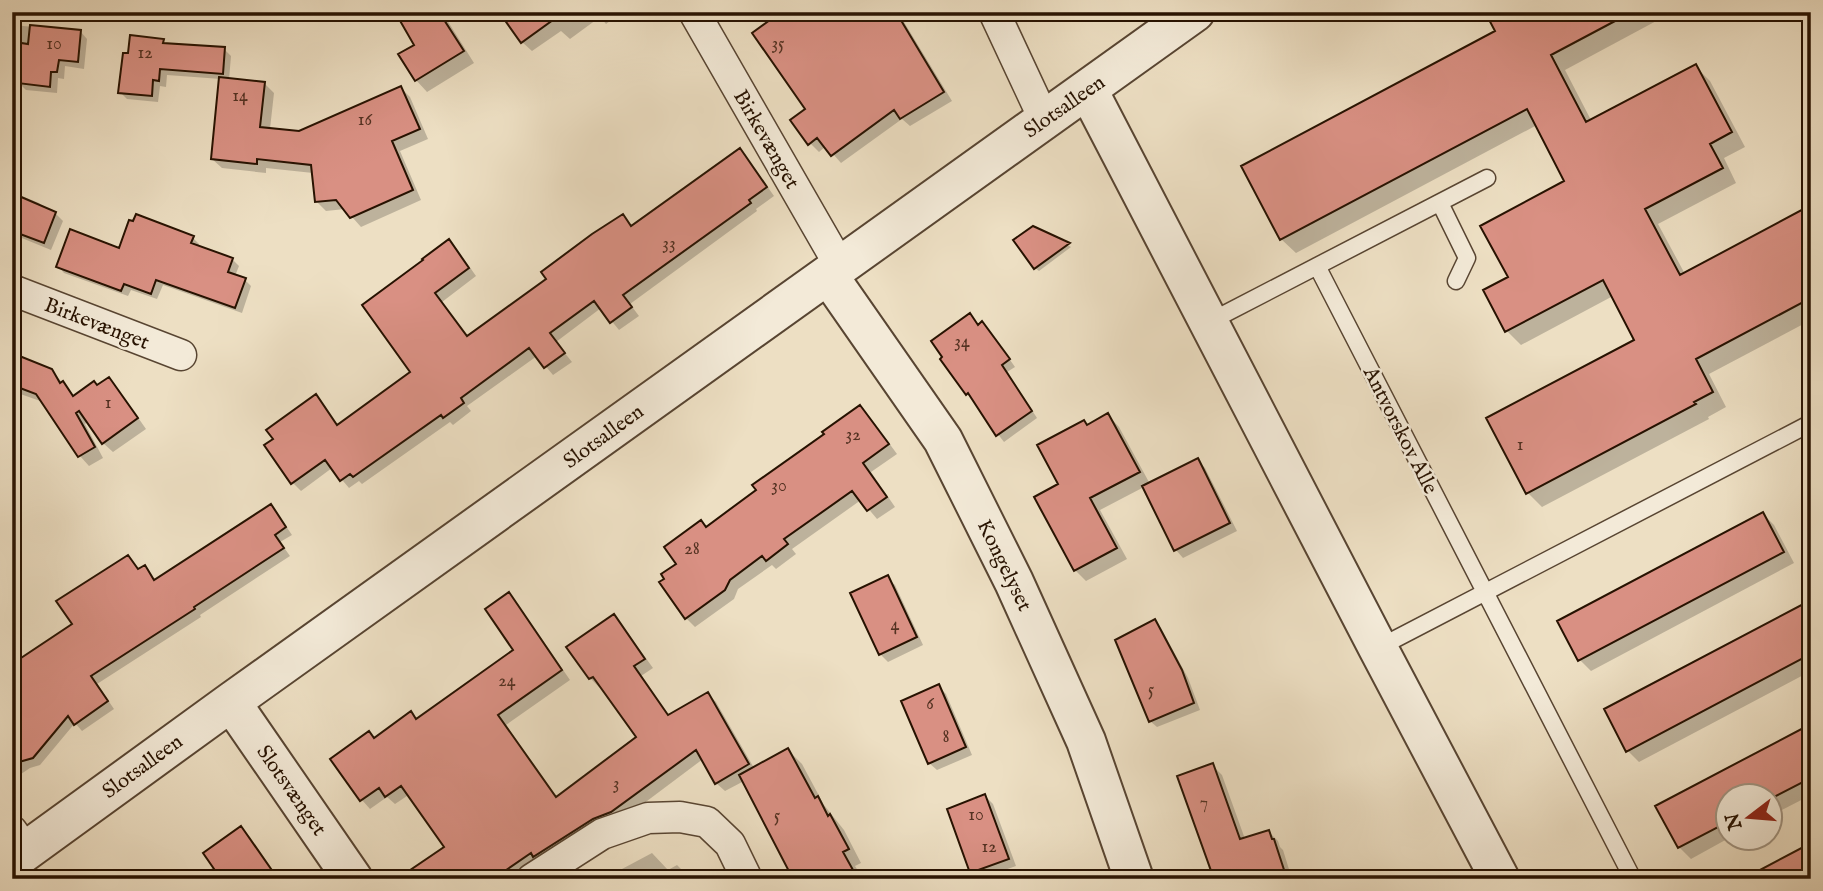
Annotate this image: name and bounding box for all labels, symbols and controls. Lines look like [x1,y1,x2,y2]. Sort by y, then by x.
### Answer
house number: 10 [46,33,62,56]
house number: 35 [771,33,785,56]
house number: 12 [137,42,153,65]
street label: Slotsalleen [1019,69,1111,145]
house number: 14 [232,85,248,108]
street label: Birkevænget [726,85,805,194]
house number: 16 [358,109,373,132]
house number: 33 [662,233,676,256]
street label: Birkevænget [40,292,153,357]
house number: 34 [954,331,970,354]
street label: Antvorskov Alle [1356,362,1443,499]
house number: 1 [105,392,111,415]
street label: Slotsalleen [558,399,650,476]
house number: 32 [845,424,861,447]
house number: 1 [1517,434,1523,457]
house number: 30 [771,475,787,498]
street label: Kongelyset [970,515,1037,616]
house number: 28 [684,538,700,561]
house number: 4 [891,614,900,637]
house number: 24 [498,670,516,693]
house number: 5 [1148,679,1155,702]
house number: 6 [926,693,934,716]
house number: 8 [942,726,950,749]
street label: Slotsalleen [97,729,189,806]
street label: Slotsvænget [250,740,332,842]
house number: 3 [613,773,619,796]
north arrow [1714,782,1784,852]
house number: 7 [1200,792,1208,815]
house number: 10 [968,804,984,827]
house number: 5 [774,805,781,828]
text: N [1721,809,1749,833]
house number: 12 [981,836,997,859]

